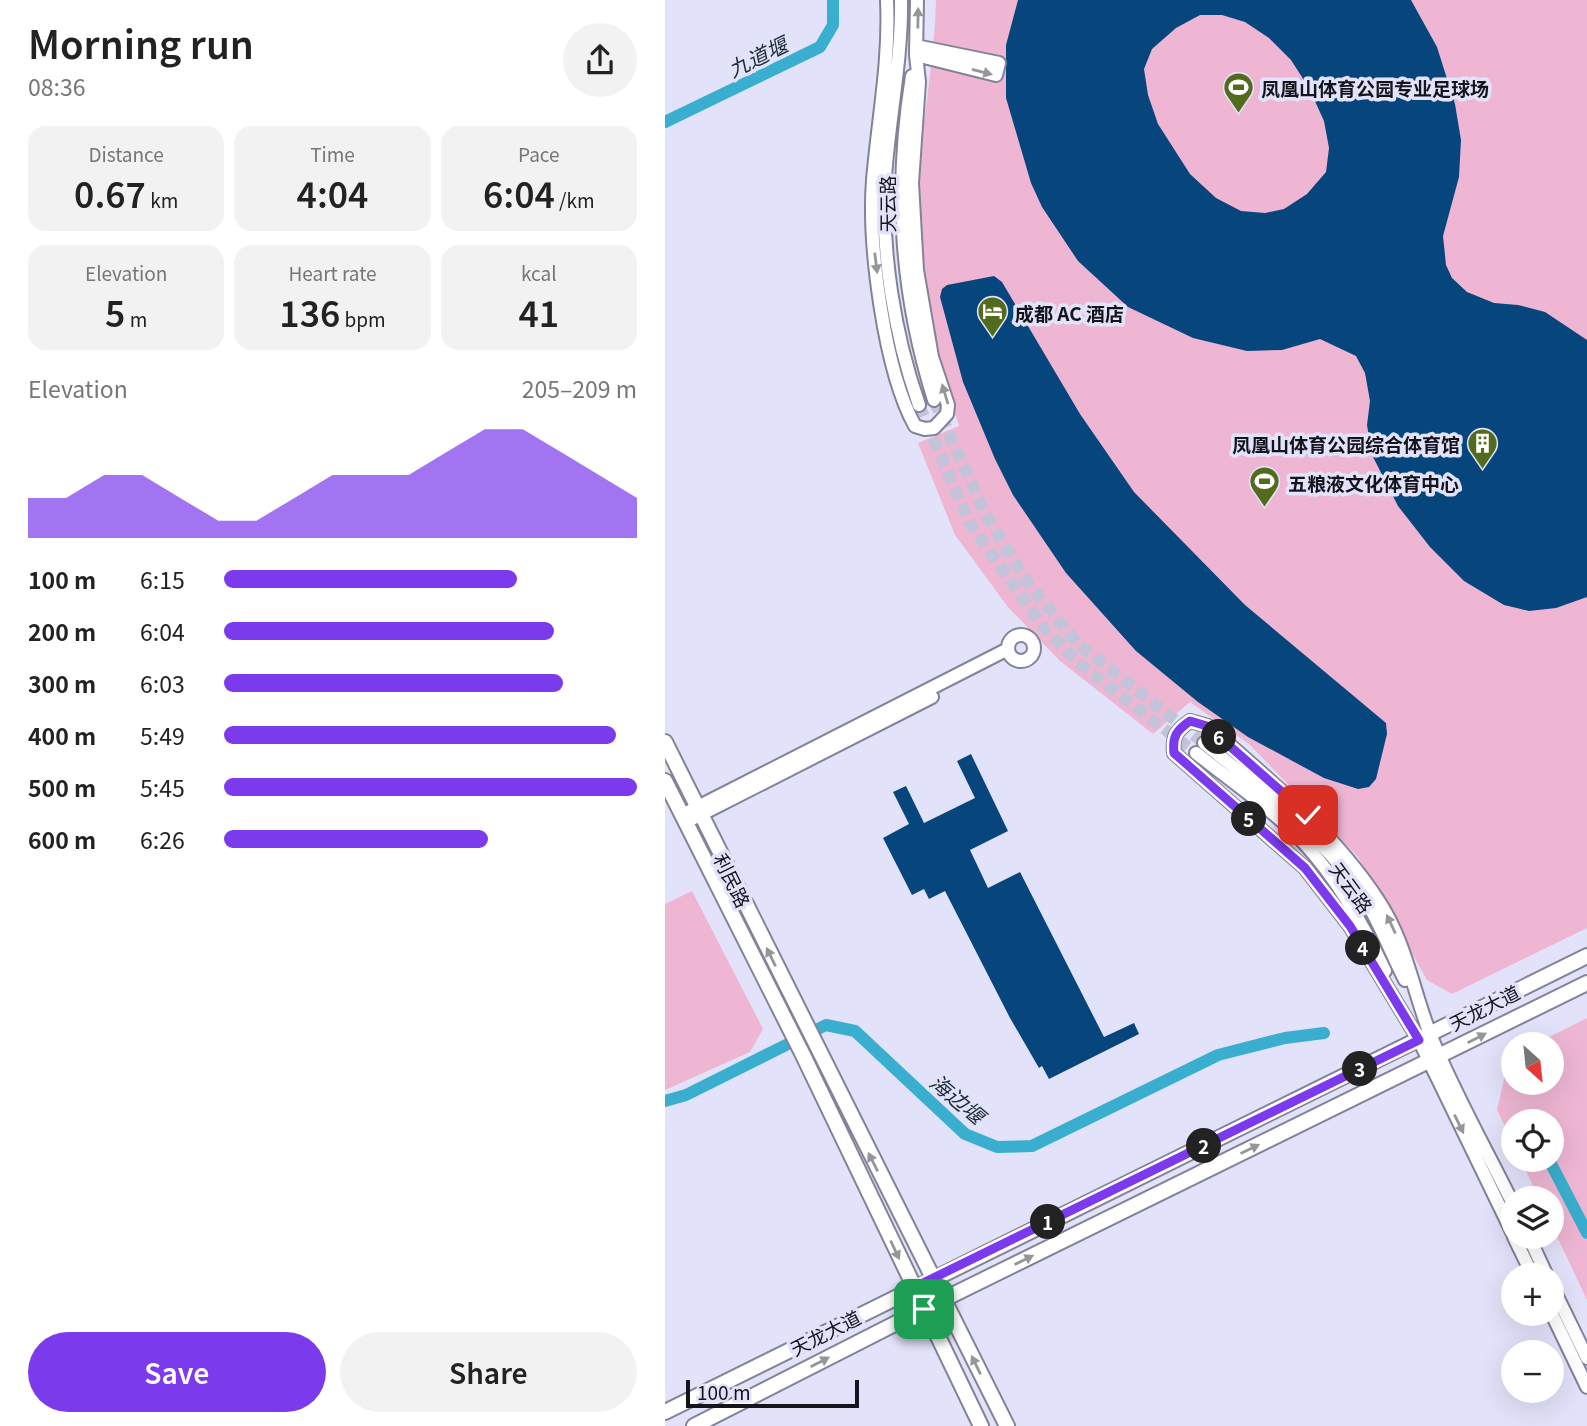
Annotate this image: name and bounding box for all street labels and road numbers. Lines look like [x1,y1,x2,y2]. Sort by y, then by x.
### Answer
street label: 天云路 [873,175,900,233]
street label: 利民路 [708,848,758,912]
street label: 天云路 [1324,856,1380,918]
street label: 天龙大道 [1444,978,1524,1036]
street label: 天龙大道 [785,1303,865,1361]

